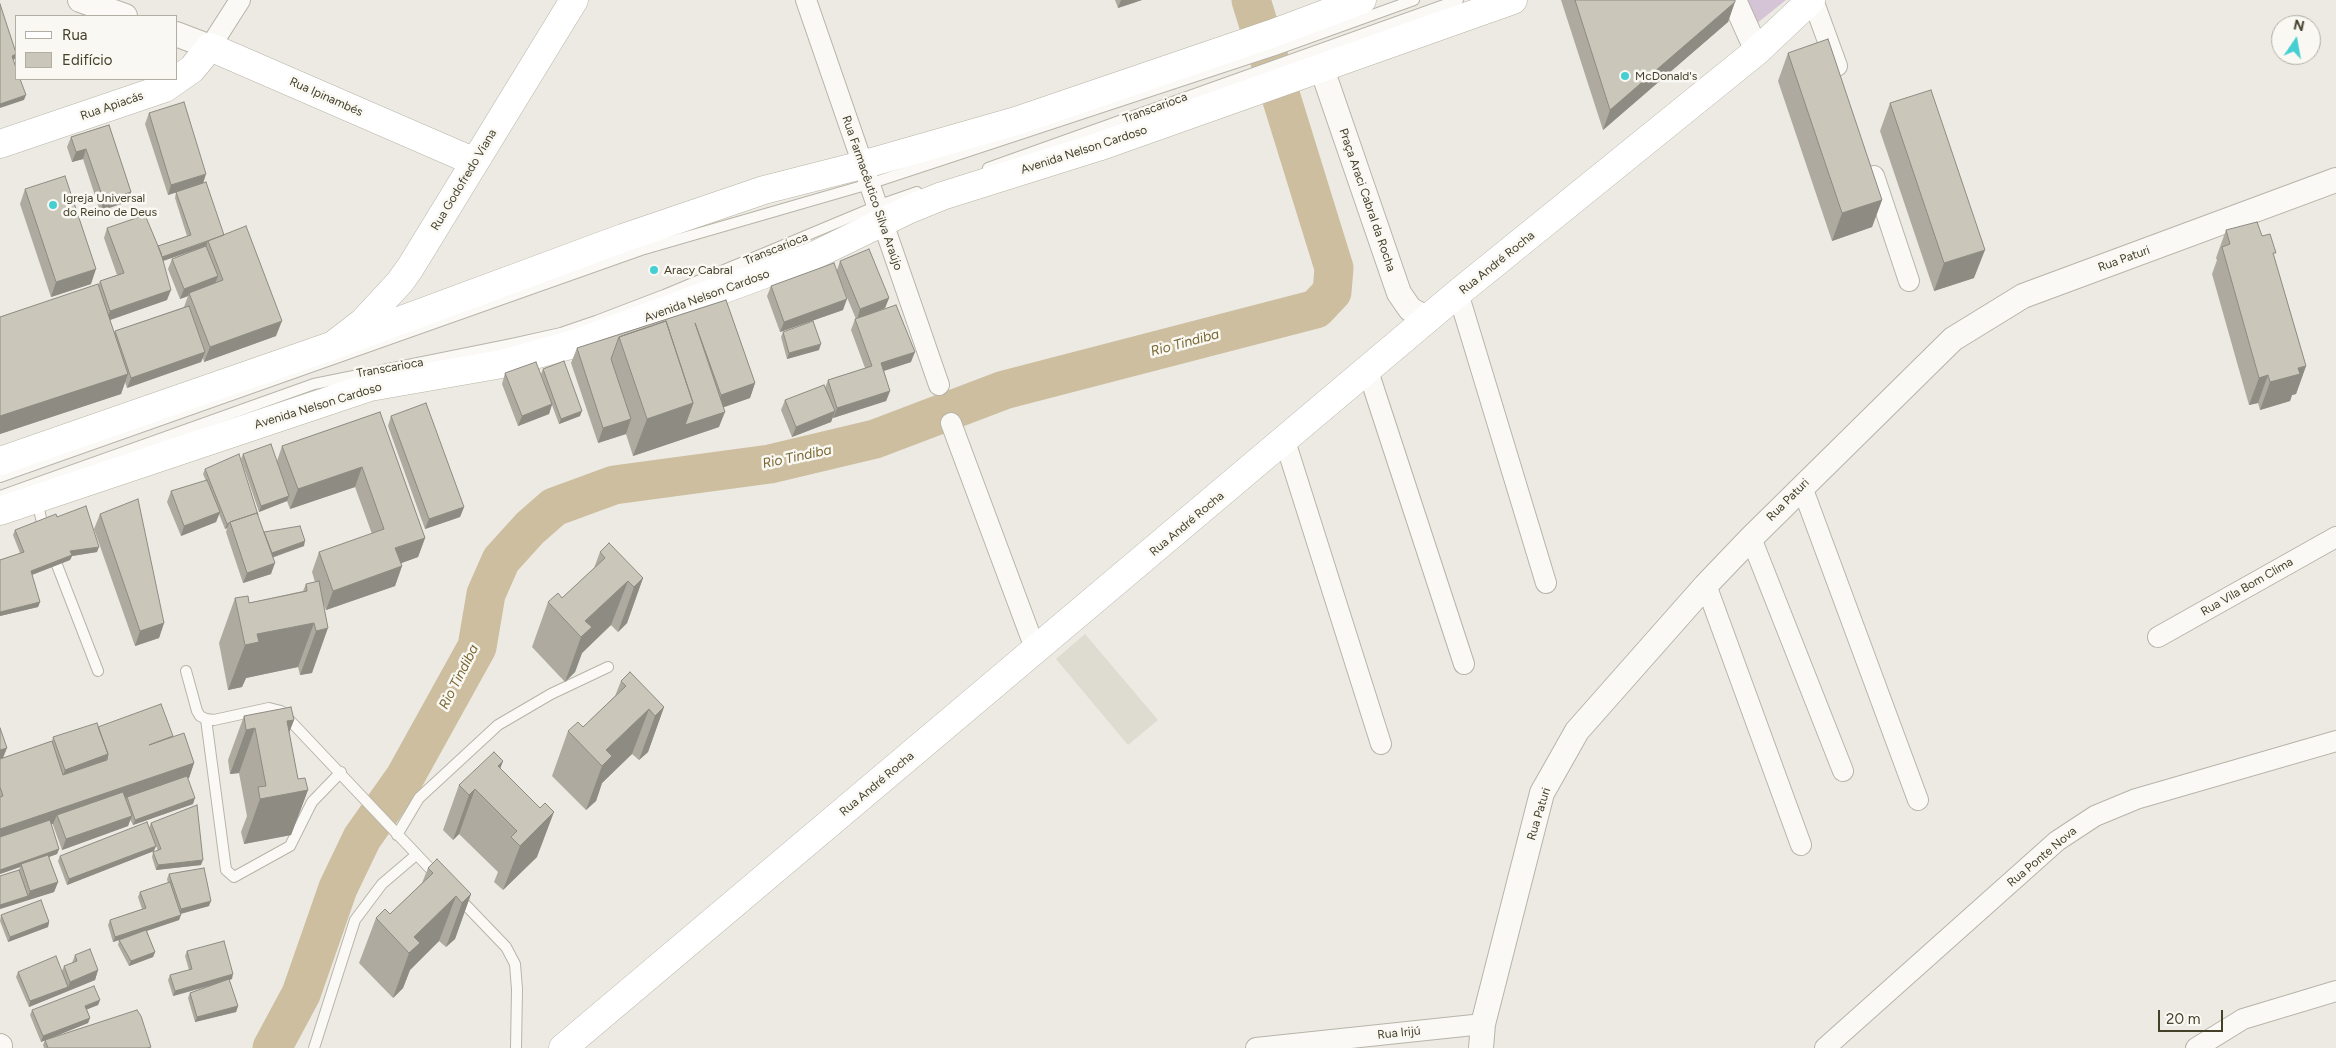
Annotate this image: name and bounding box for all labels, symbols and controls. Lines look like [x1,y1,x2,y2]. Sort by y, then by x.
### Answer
legend [15,15,178,80]
north arrow [2271,15,2321,65]
text: N [2292,16,2306,35]
text: Rua [62,26,87,44]
text: Edifício [62,51,112,69]
place label: McDonald's [1635,69,1697,83]
marker: McDonald's [1619,70,1631,82]
street label: Rua Ipinambés [287,74,365,120]
street label: Rua Apiacás [79,89,145,123]
street label: Transcarioca [1121,90,1189,126]
street label: Rua Farmacêutico Silva Araújo [839,114,905,272]
street label: Avenida Nelson Cardoso [1019,123,1149,177]
street label: Praça Araci Cabral da Rocha [1336,126,1398,274]
street label: Rua Godofredo Viana [428,127,500,233]
place label: Igreja Universal do Reino de Deus [63,191,157,219]
marker: Igreja Universal do Reino de Deus [47,199,59,211]
street label: Rua André Rocha [1457,228,1537,298]
street label: Transcarioca [742,230,810,268]
street label: Rua Paturi [2096,243,2152,275]
place label: Aracy Cabral [664,263,733,277]
marker: Aracy Cabral [648,264,660,276]
street label: Avenida Nelson Cardoso [642,267,772,325]
water label: Rio Tindiba [1149,326,1221,360]
street label: Transcarioca [355,355,425,381]
street label: Avenida Nelson Cardoso [253,380,383,432]
water label: Rio Tindiba [761,441,833,473]
street label: Rua Paturi [1764,476,1812,524]
street label: Rua André Rocha [1147,489,1227,559]
street label: Rua Vila Bom Clima [2198,555,2296,619]
water label: Rio Tindiba [436,642,482,712]
street label: Rua André Rocha [837,749,917,819]
street label: Rua Paturi [1524,786,1554,842]
street label: Rua Ponte Nova [2004,824,2080,890]
scale bar [2161,1000,2226,1032]
text: 20 m [2166,1010,2200,1028]
street label: Rua Irijú [1377,1024,1421,1042]

